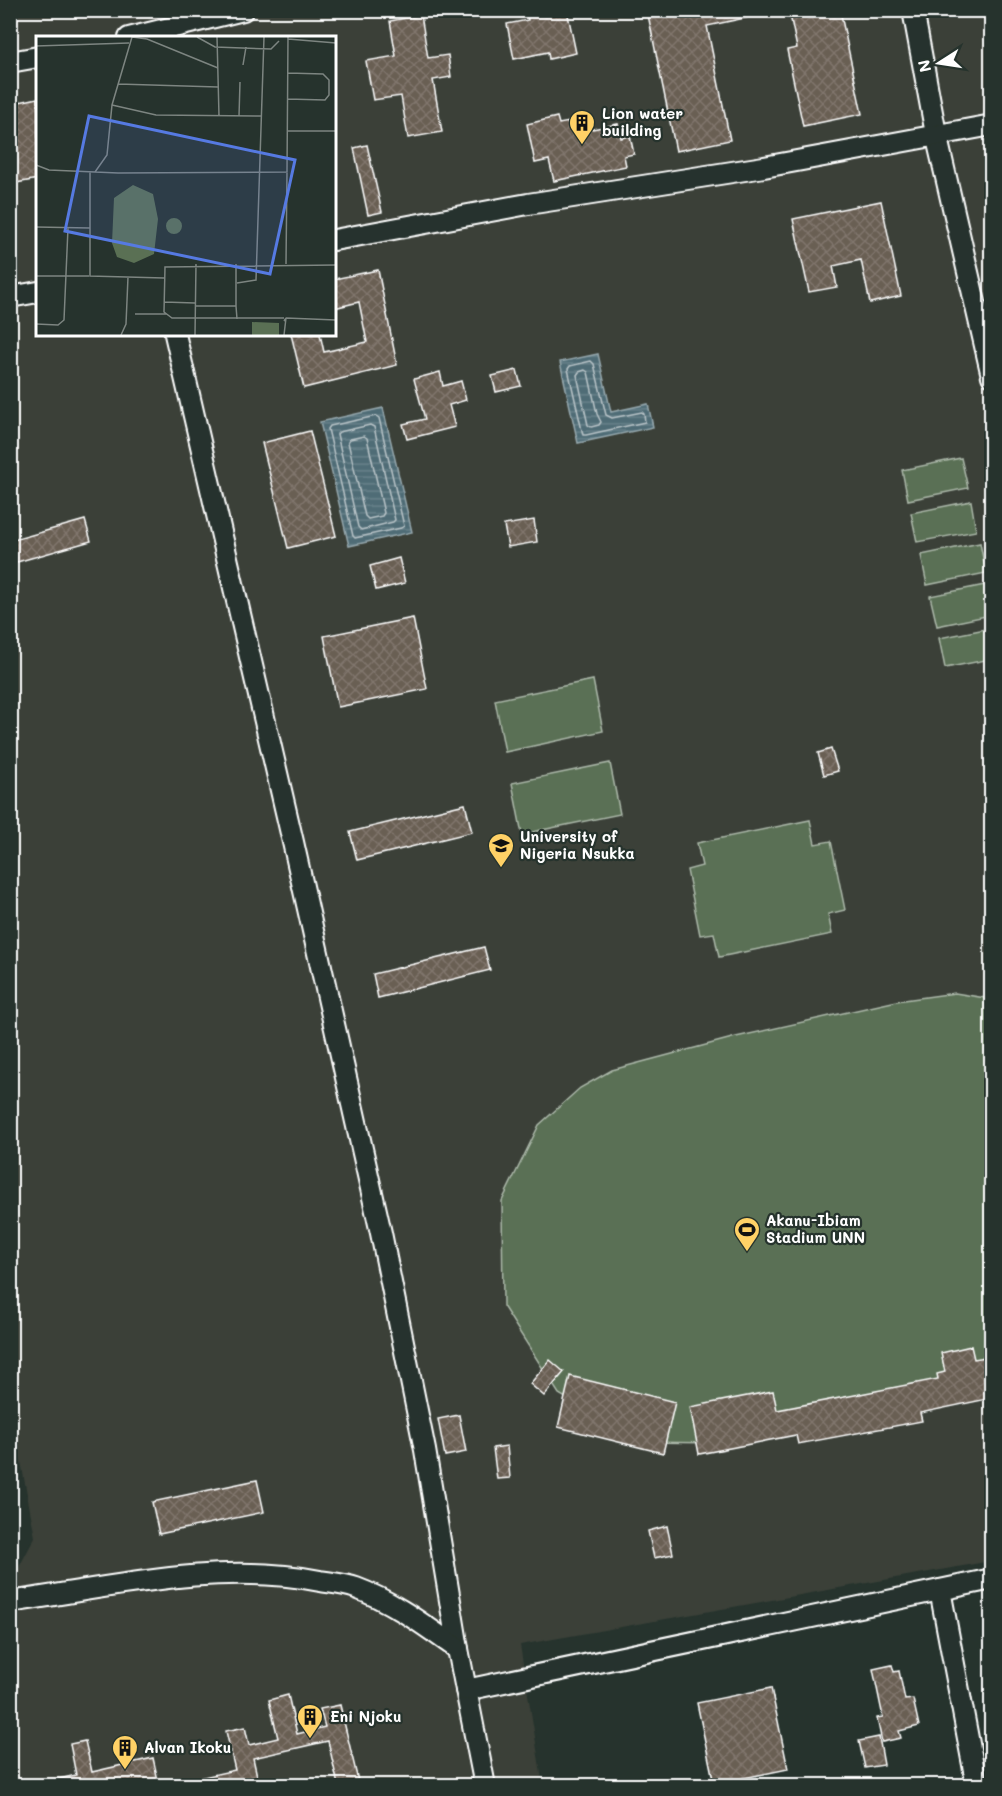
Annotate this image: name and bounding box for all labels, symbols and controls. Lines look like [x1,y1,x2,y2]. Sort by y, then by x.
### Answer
north arrow [909,33,969,93]
inset map [36,36,336,336]
text: N [912,58,935,74]
place label: Lion water building [602,103,683,140]
building icon: Lion water building [567,108,597,146]
place label: University of Nigeria Nsukka [520,826,635,863]
school or university icon: University of Nigeria Nsukka [486,831,516,869]
place label: Akanu-Ibiam Stadium UNN [766,1210,865,1247]
sports icon: Akanu-Ibiam Stadium UNN [732,1215,762,1253]
building icon: Eni Njoku [295,1702,325,1740]
place label: Eni Njoku [330,1706,401,1726]
building icon: Alvan Ikoku [110,1733,140,1771]
place label: Alvan Ikoku [144,1737,231,1757]

